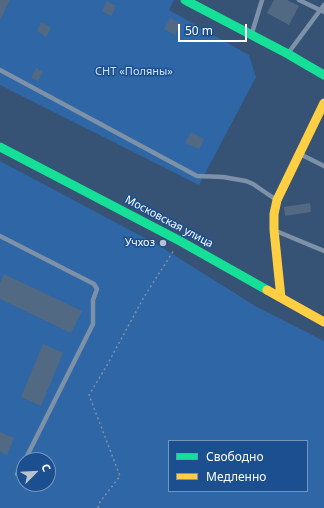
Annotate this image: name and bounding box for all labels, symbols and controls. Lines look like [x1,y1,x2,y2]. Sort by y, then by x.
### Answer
scale bar [180,16,249,42]
text: 50 m [185,22,213,39]
park label: СНТ «Поляны» [95,65,173,79]
street label: Московская улица [123,193,215,251]
place label: Учхоз [125,236,155,250]
marker: Учхоз [158,238,168,248]
legend [168,440,308,492]
text: Свободно [206,448,264,465]
north arrow [16,452,56,492]
text: С [38,461,55,474]
text: Медленно [206,468,266,485]

